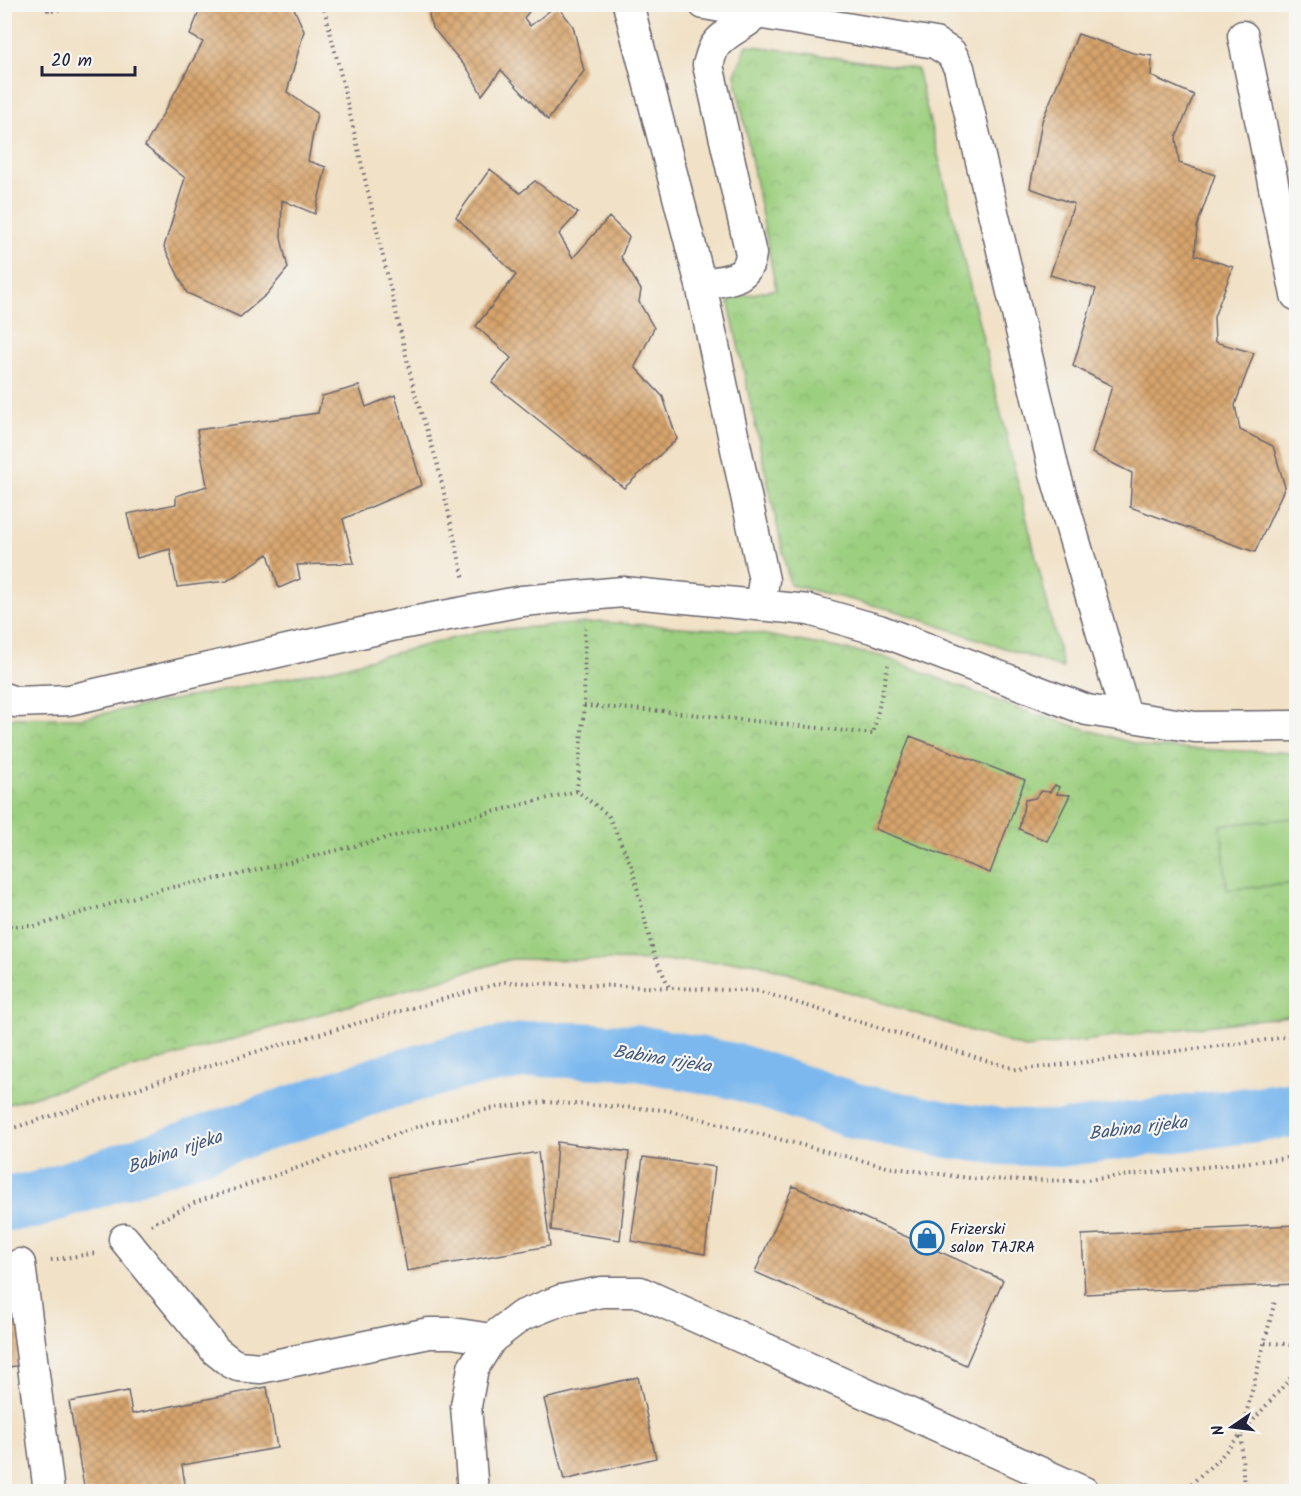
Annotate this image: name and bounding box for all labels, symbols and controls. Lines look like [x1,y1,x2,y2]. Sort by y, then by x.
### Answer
scale bar [42,39,135,77]
text: 20 m [51,47,92,76]
water label: Babina rijeka [611,1038,715,1082]
water label: Babina rijeka [1087,1108,1190,1149]
water label: Babina rijeka [124,1123,228,1183]
place label: Frizerski salon TAJRA [950,1217,1036,1260]
shop icon: Frizerski salon TAJRA [909,1220,945,1256]
north arrow [1202,1397,1262,1457]
text: N [1206,1422,1232,1438]

